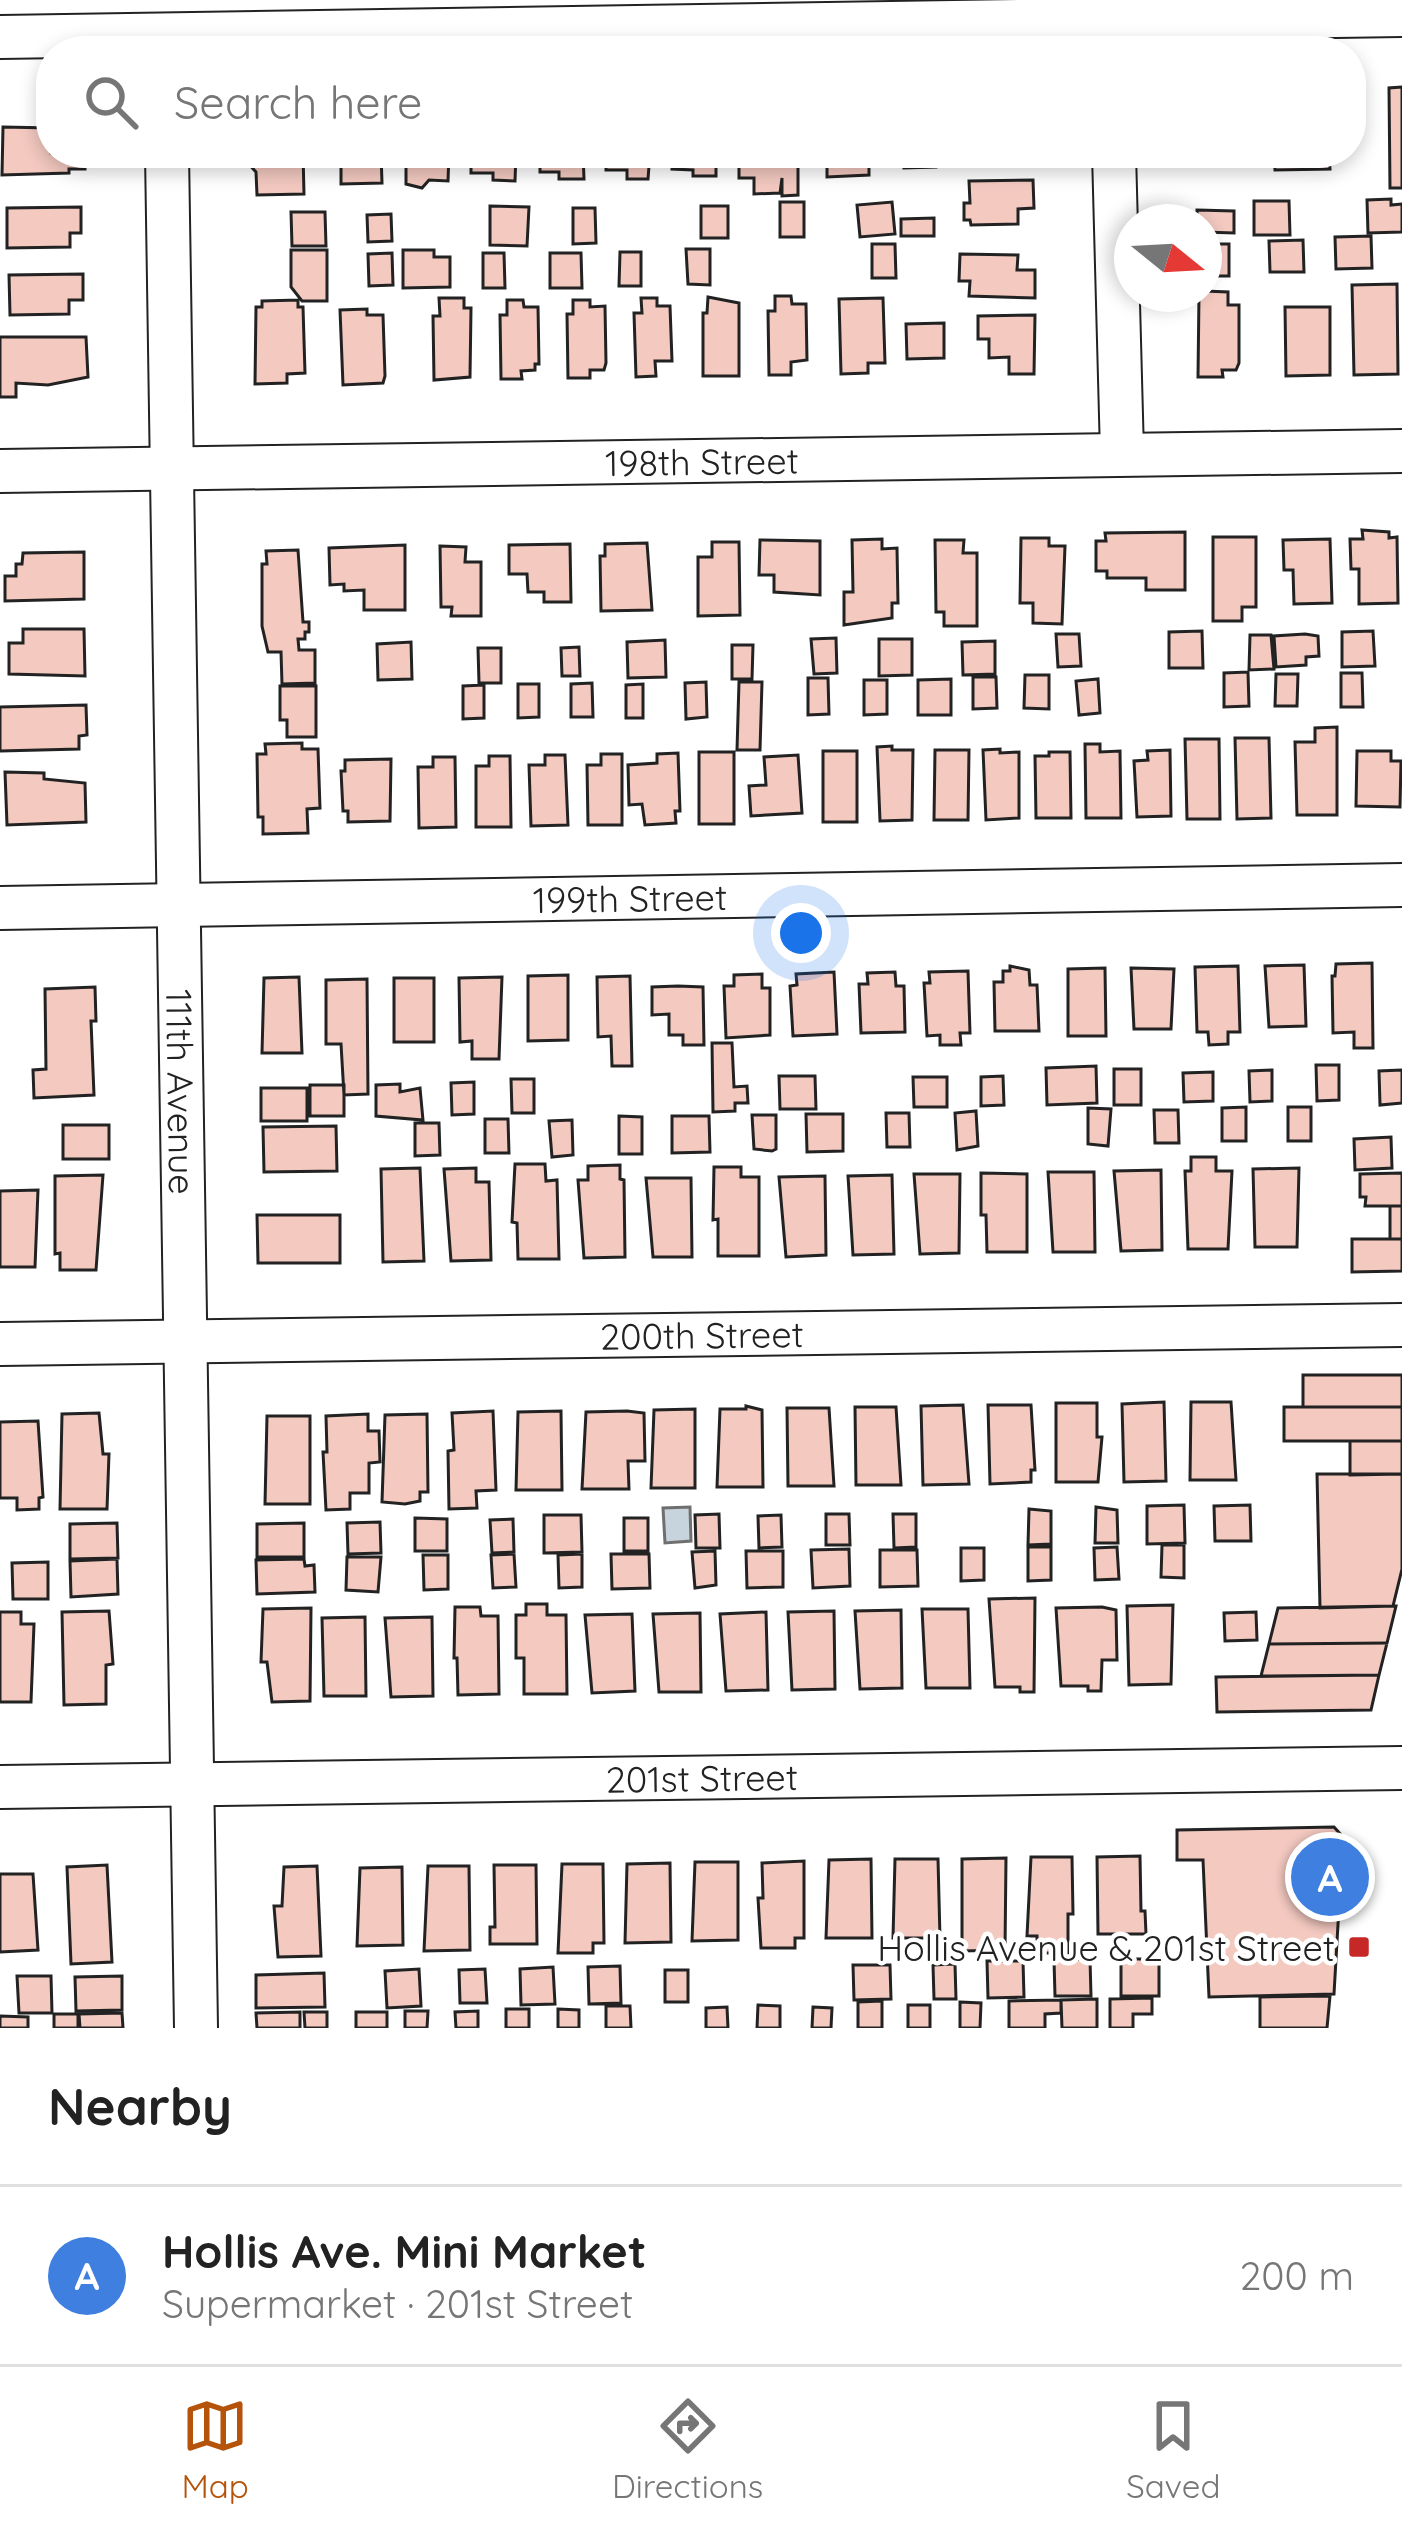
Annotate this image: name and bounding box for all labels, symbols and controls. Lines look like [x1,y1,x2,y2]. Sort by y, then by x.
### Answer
search box [36,36,1366,168]
icon: search [78,69,144,135]
text: Search here [174,74,422,130]
north arrow [1114,204,1222,312]
street label: 198th Street [605,437,799,485]
street label: 199th Street [532,874,727,922]
your location [771,903,831,963]
street label: 111th Avenue [157,989,206,1195]
street label: 200th Street [600,1311,804,1358]
street label: 201st Street [606,1754,798,1801]
pin: A [1291,1832,1369,1922]
place label: Hollis Avenue & 201st Street [877,1925,1335,1970]
marker: Hollis Avenue & 201st Street [1346,1934,1372,1960]
text: Nearby [48,2074,232,2138]
text: Hollis Ave. Mini Market [162,2223,646,2279]
text: A [75,2251,99,2300]
text: 200 m [1240,2251,1354,2300]
text: Supermarket · 201st Street [162,2279,633,2328]
tab: Map [182,2393,249,2506]
tab: Directions [612,2393,763,2506]
tab: Saved [1126,2393,1220,2506]

